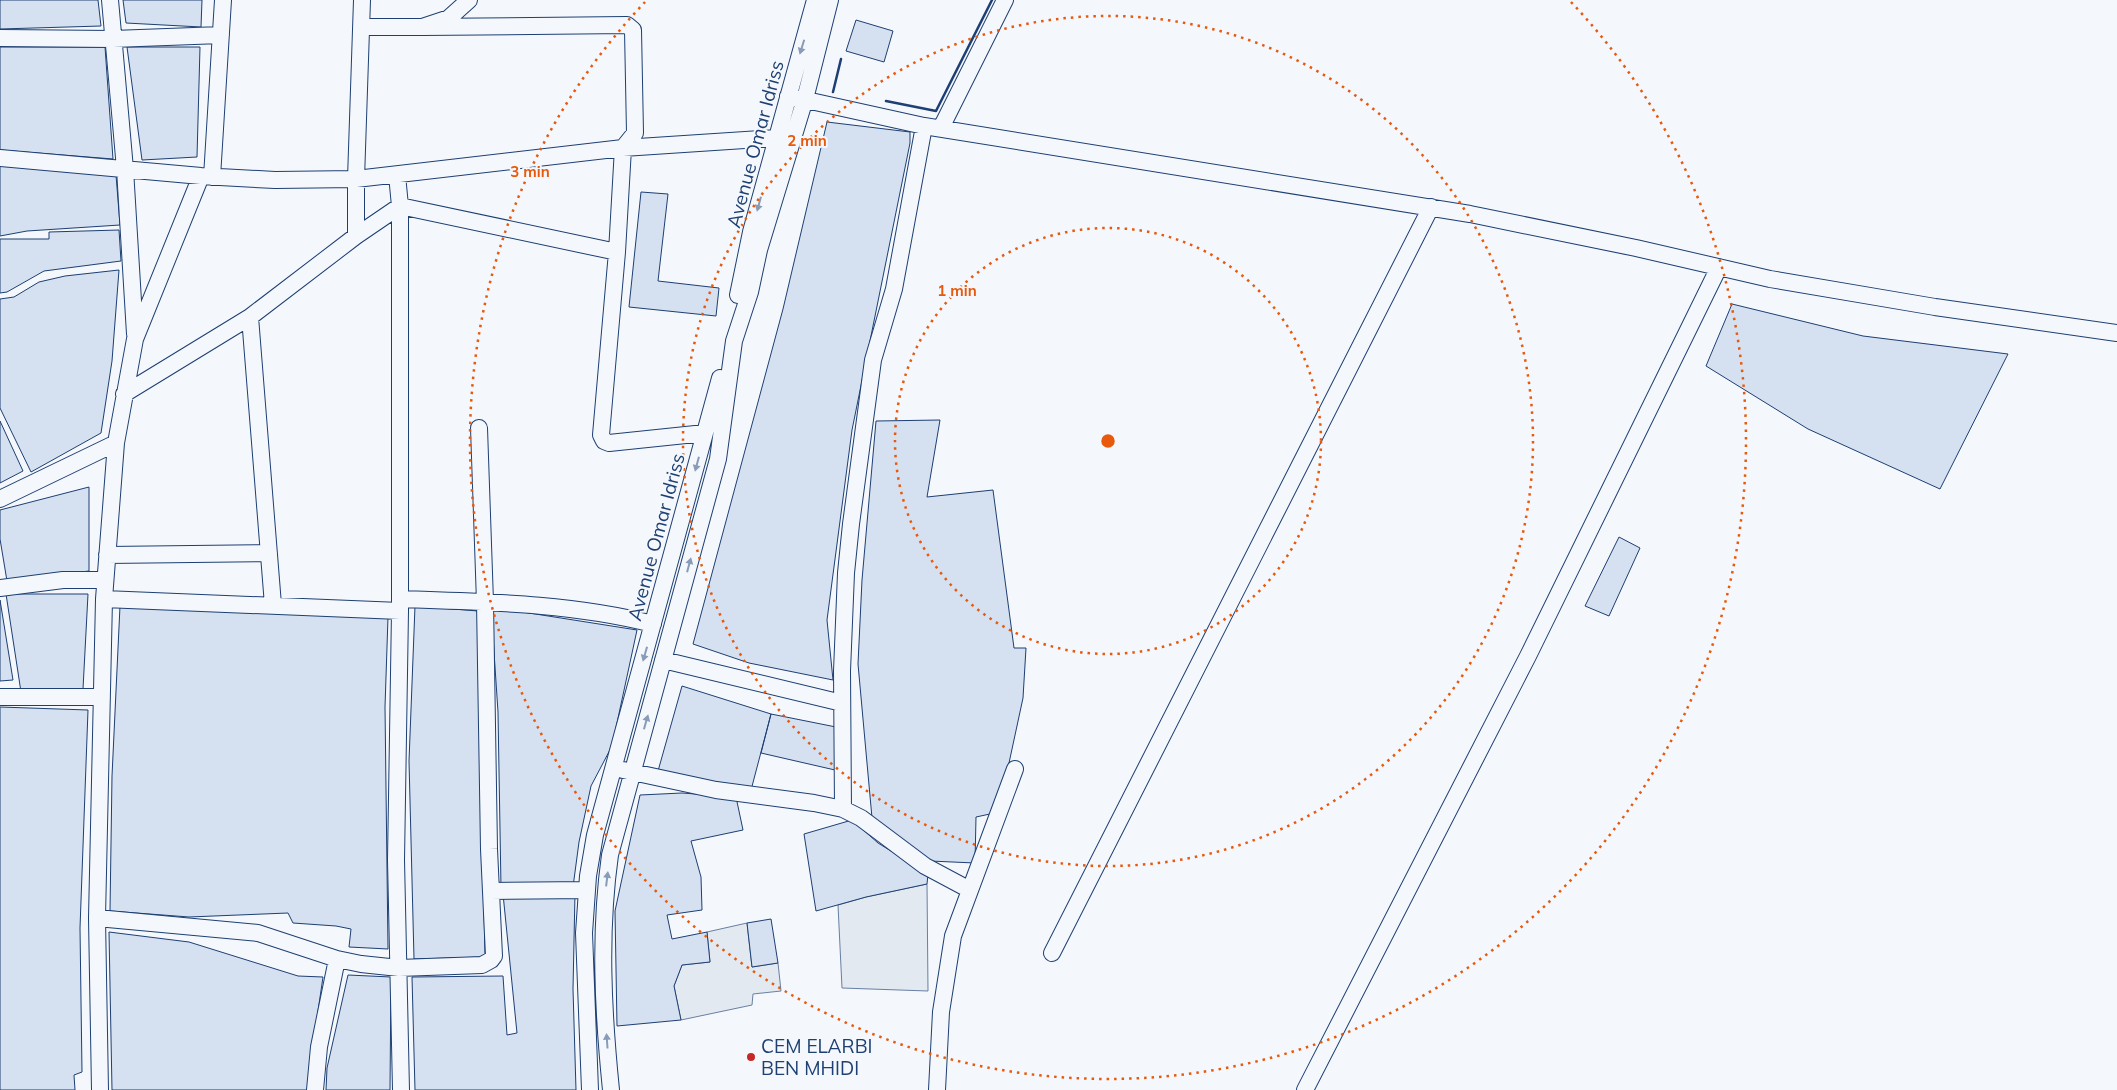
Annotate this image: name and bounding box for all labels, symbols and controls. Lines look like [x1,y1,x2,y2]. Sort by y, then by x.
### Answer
one-way arrow [797,40,805,55]
street label: Avenue Omar Idriss [721,58,789,230]
text: 2 min [787,131,827,150]
text: 3 min [510,162,550,181]
one-way arrow [755,196,763,211]
text: 1 min [937,281,977,300]
centre of rings [1099,432,1117,450]
street label: Avenue Omar Idriss [622,451,690,623]
one-way arrow [692,456,700,471]
one-way arrow [685,557,693,572]
one-way arrow [640,647,648,662]
one-way arrow [643,714,651,729]
one-way arrow [603,871,611,887]
one-way arrow [602,1033,610,1049]
place label: CEM ELARBI BEN MHIDI [761,1034,873,1080]
marker: CEM ELARBI BEN MHIDI [745,1051,757,1063]

